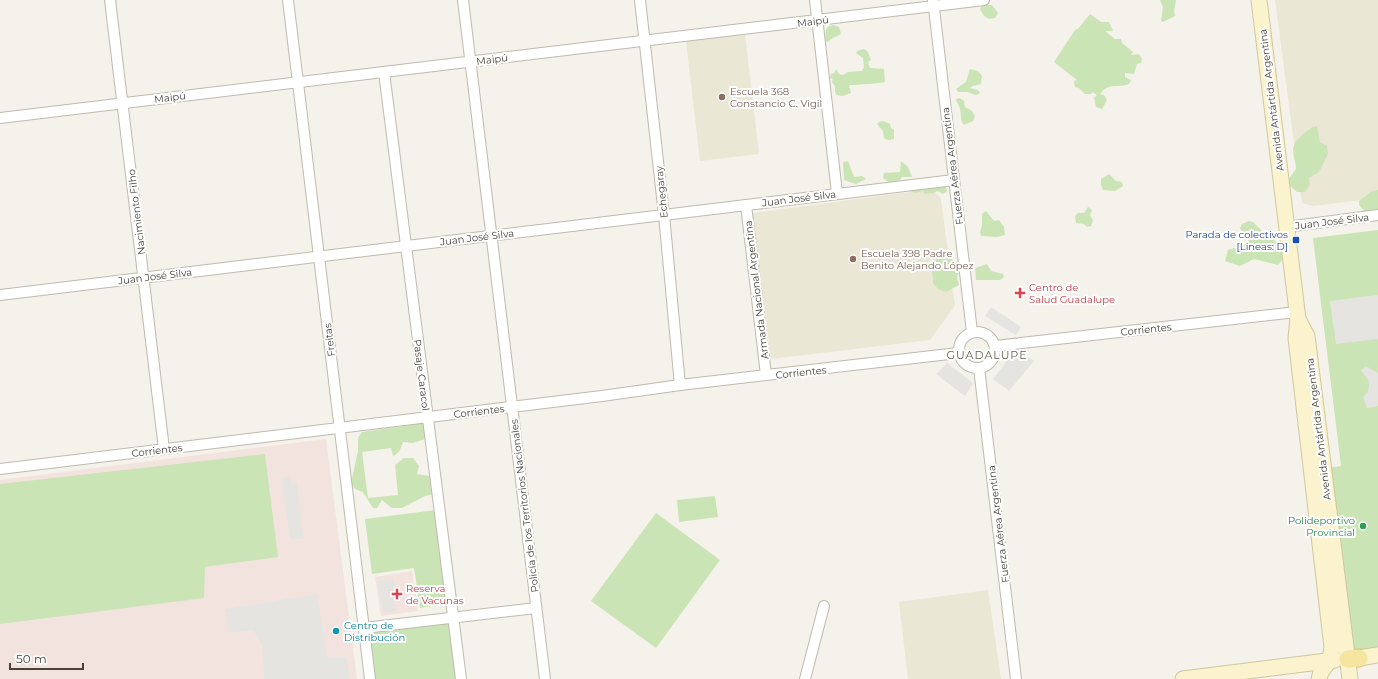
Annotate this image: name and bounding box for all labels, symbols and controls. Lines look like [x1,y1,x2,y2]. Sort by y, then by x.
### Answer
street label: Maipú [797,13,830,30]
street label: Avenida Antártida Argentina [1256,28,1287,172]
street label: Maipú [476,51,509,68]
place label: Escuela 368 Constancio C. Vigil [730,85,822,110]
street label: Maipú [154,89,187,106]
marker: Escuela 368 Constancio C. Vigil [717,92,727,102]
street label: Fuerza Aérea Argentina [939,107,966,225]
street label: Echegaray [652,165,671,219]
street label: Nacimiento Filho [125,169,148,255]
street label: Juan José Silva [760,188,837,210]
street label: Juan José Silva [1293,211,1370,233]
street label: Armada Nacional Argentina [742,220,771,360]
street label: Juan José Silva [438,227,515,249]
place label: Parada de colectivos [Lineas: D] [1185,228,1288,253]
marker: Parada de colectivos [Lineas: D] [1291,235,1301,245]
place label: Escuela 398 Padre Benito Alejando López [861,247,974,272]
marker: Escuela 398 Padre Benito Alejando López [848,254,858,264]
street label: Juan José Silva [116,266,193,288]
place label: Centro de Salud Guadalupe [1029,281,1115,306]
marker: Centro de Salud Guadalupe [1014,287,1026,299]
street label: Corrientes [1120,320,1172,339]
street label: Freitas [321,322,338,357]
street label: Pasaje Caracol [411,339,432,412]
district label: GUADALUPE [947,348,1028,362]
street label: Avenida Antártida Argentina [1303,357,1334,501]
street label: Corrientes [775,363,827,382]
street label: Corrientes [453,402,505,421]
street label: Policía de los Territorios Nacionales [507,418,542,593]
street label: Corrientes [131,441,183,460]
street label: Fuerza Aérea Argentina [985,465,1012,583]
place label: Polideportivo Provincial [1288,514,1355,539]
marker: Polideportivo Provincial [1358,521,1368,531]
place label: Reserva de Vacunas [406,582,464,607]
marker: Reserva de Vacunas [391,588,403,600]
place label: Centro de Distribución [344,619,405,644]
marker: Centro de Distribución [331,626,341,636]
scale bar [10,645,83,671]
text: 50 m [16,651,47,666]

